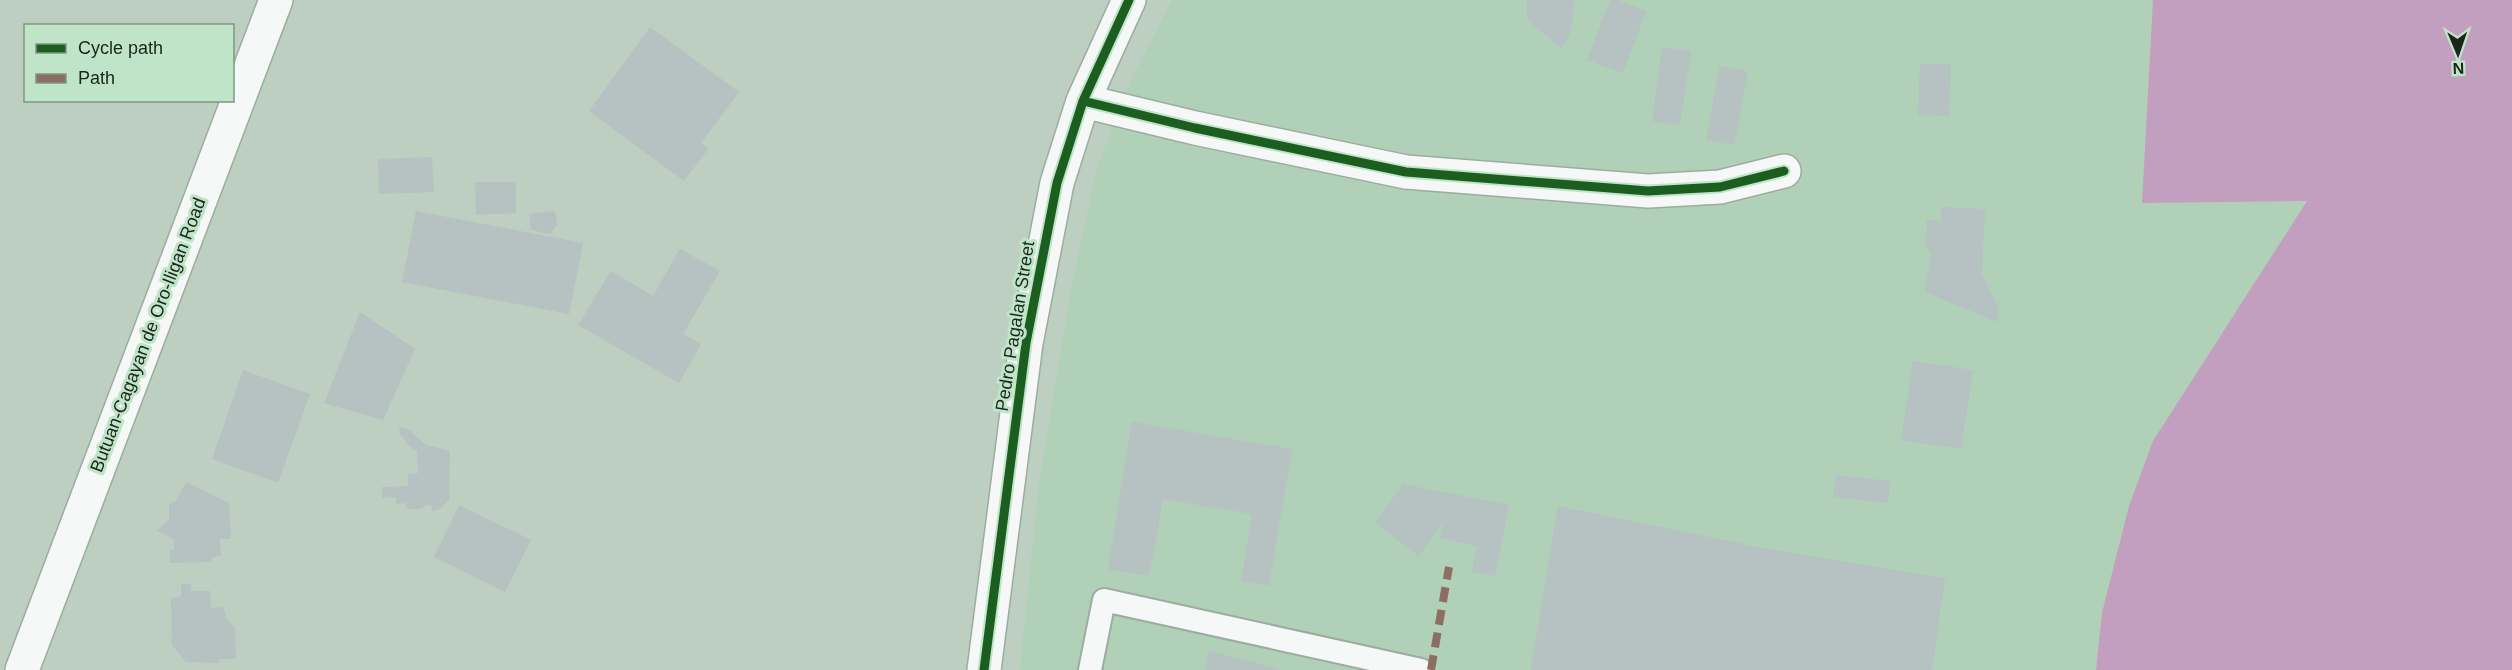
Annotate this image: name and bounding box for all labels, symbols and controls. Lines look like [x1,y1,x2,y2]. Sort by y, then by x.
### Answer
legend [24,24,234,102]
north arrow [2428,24,2488,84]
text: Cycle path [78,38,163,58]
text: N [2452,60,2465,77]
text: Path [78,68,115,88]
street label: Butuan-Cagayan de Oro-Iligan Road [86,195,210,475]
street label: Pedro Pagalan Street [992,239,1038,413]

